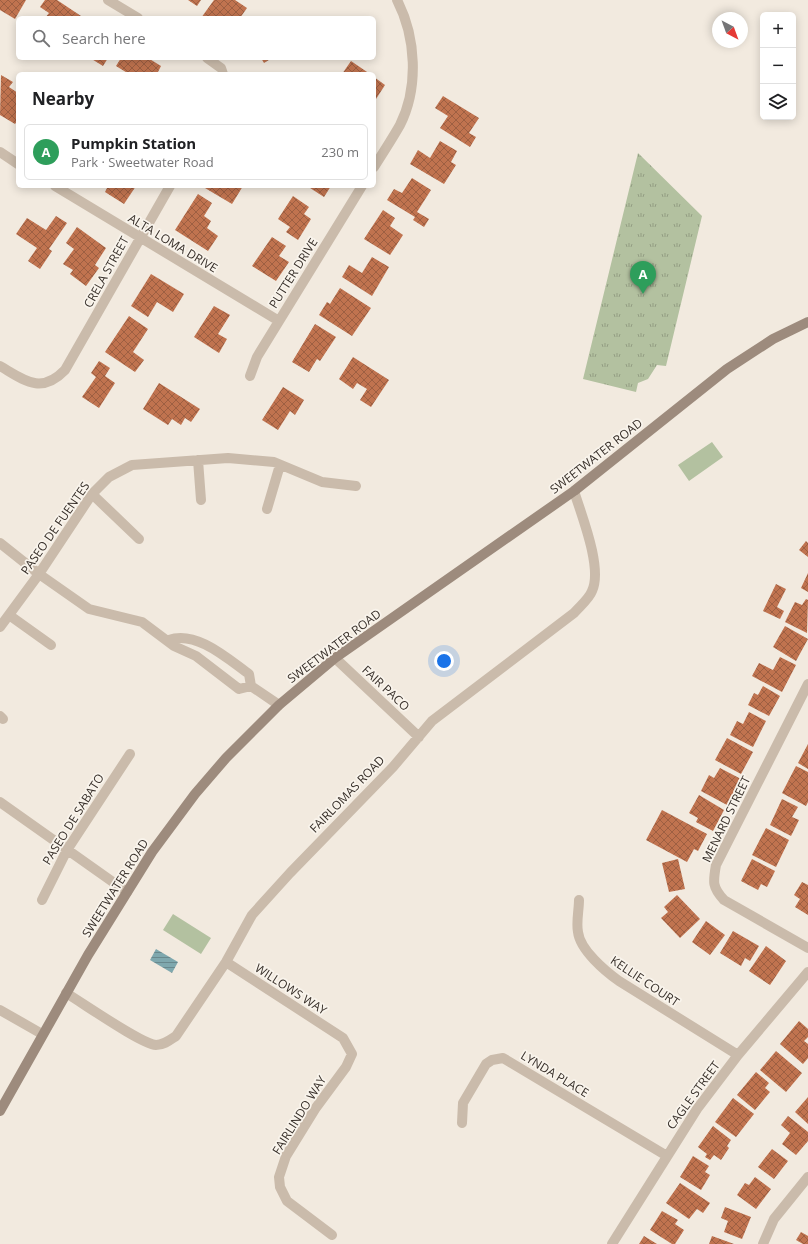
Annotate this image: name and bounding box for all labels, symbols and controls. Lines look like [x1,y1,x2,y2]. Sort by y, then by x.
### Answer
north arrow [712,12,748,48]
map controls [760,12,796,120]
button: + [760,12,796,48]
search box [16,16,376,60]
icon: search [30,27,52,49]
text: Search here [62,28,146,48]
button: − [760,48,796,84]
button: layers [760,84,796,120]
text: Nearby [32,87,94,110]
text: Pumpkin Station [71,133,196,153]
text: A [42,143,50,161]
text: 230 m [321,143,359,161]
text: Park · Sweetwater Road [71,153,214,171]
street label: ALTA LOMA DRIVE [125,210,221,276]
street label: CRELA STREET [79,233,133,311]
street label: PUTTER DRIVE [265,235,321,311]
pin: A [630,261,656,294]
street label: SWEETWATER ROAD [546,414,646,498]
street label: PASEO DE FUENTES [17,478,93,578]
street label: SWEETWATER ROAD [284,605,384,687]
your location [434,651,454,671]
street label: FAIR PACO [358,662,414,714]
street label: FAIRLOMAS ROAD [306,752,388,836]
street label: PASEO DE SABATO [38,770,108,868]
street label: MENARD STREET [698,773,754,865]
street label: SWEETWATER ROAD [78,836,152,940]
street label: KELLIE COURT [607,952,683,1010]
street label: WILLOWS WAY [252,959,330,1019]
street label: LYNDA PLACE [518,1047,592,1101]
street label: CAGLE STREET [662,1057,724,1133]
street label: FAIRLINDO WAY [268,1072,330,1158]

